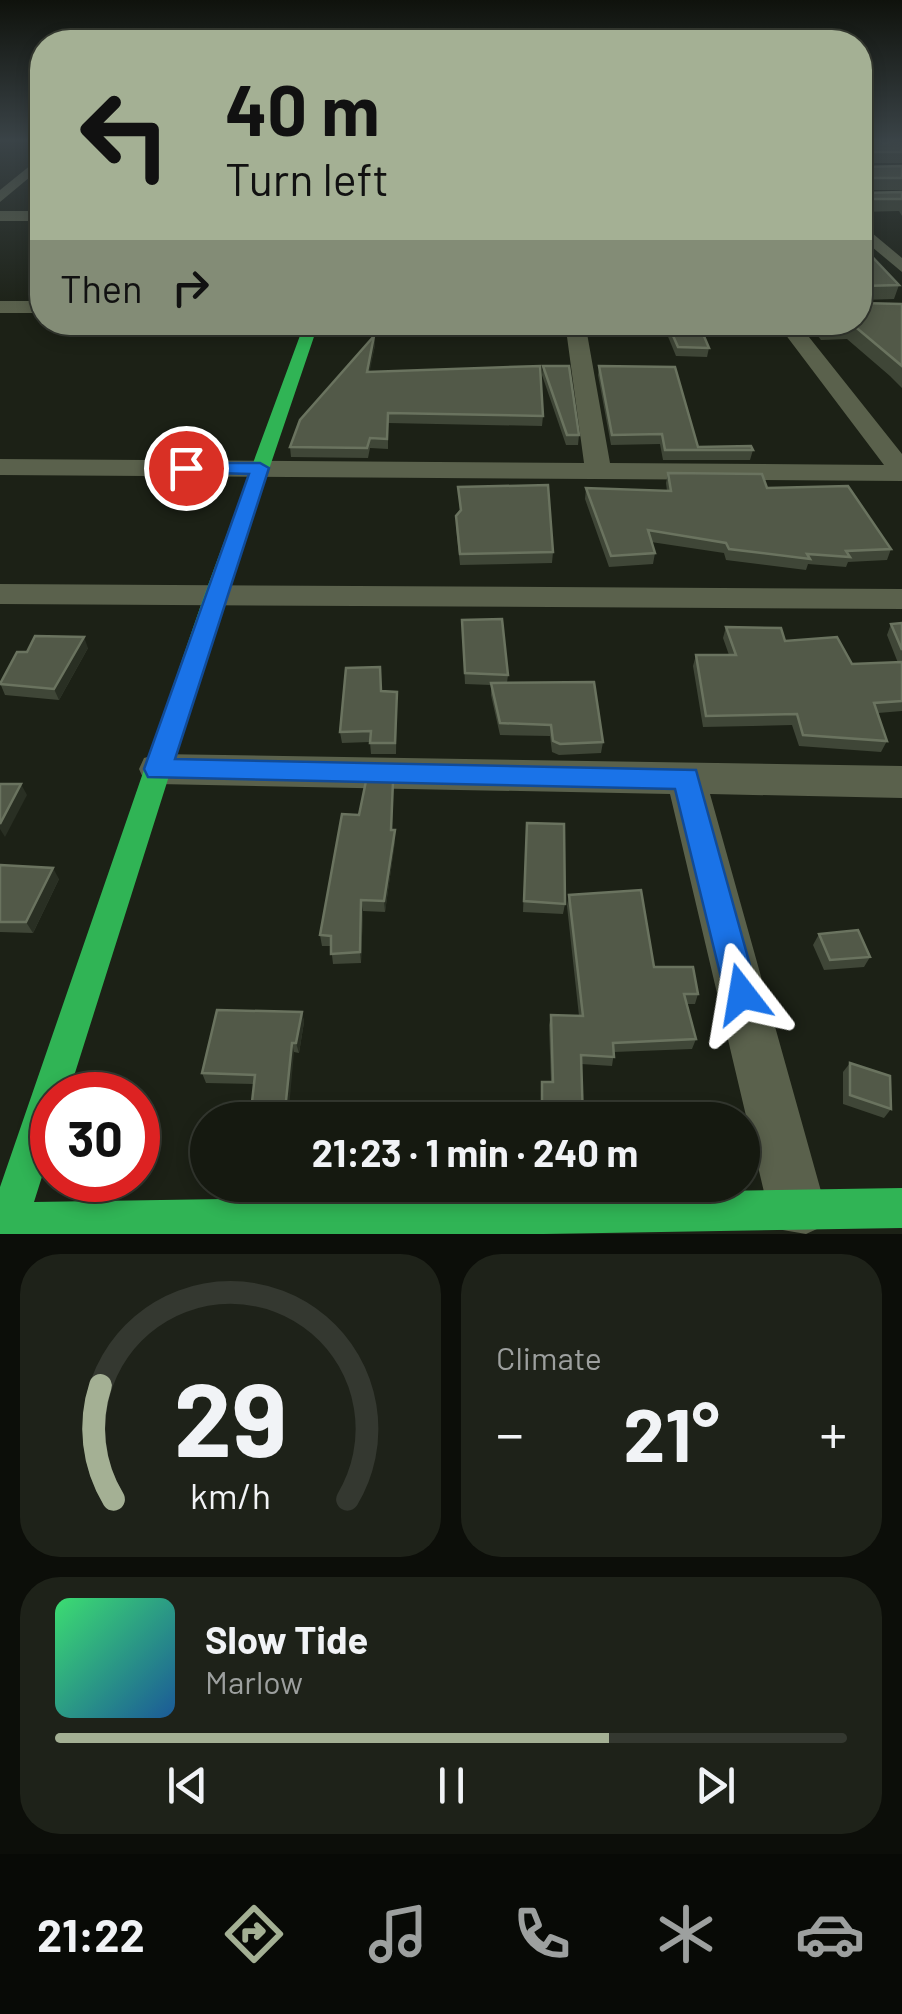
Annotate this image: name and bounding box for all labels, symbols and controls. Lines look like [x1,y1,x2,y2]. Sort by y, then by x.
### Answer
text: 40 m [225,66,380,150]
icon: left [60,70,190,200]
text: Turn left [225,151,389,205]
icon: right [163,260,218,315]
text: Then [60,265,143,311]
pin [144,426,229,511]
icon: arrive [159,441,214,496]
position arrow [690,942,794,1046]
speed limit sign: 30 [30,1072,160,1202]
text: 21:23 · 1 min · 240 m [312,1129,638,1175]
text: Climate [496,1338,602,1376]
text: 29 [174,1353,287,1478]
text: 21° [623,1387,720,1477]
text: − [496,1399,524,1465]
text: + [819,1399,847,1465]
text: km/h [190,1473,271,1516]
text: Slow Tide [205,1616,368,1662]
text: Marlow [205,1662,303,1700]
icon: previous [160,1758,215,1813]
icon: pause [424,1758,479,1813]
icon: next [688,1758,743,1813]
icon: directions [219,1899,289,1969]
icon: music [363,1899,433,1969]
icon: phone [507,1899,577,1969]
icon: climate [651,1899,721,1969]
icon: car [795,1899,865,1969]
text: 21:22 [37,1907,145,1961]

